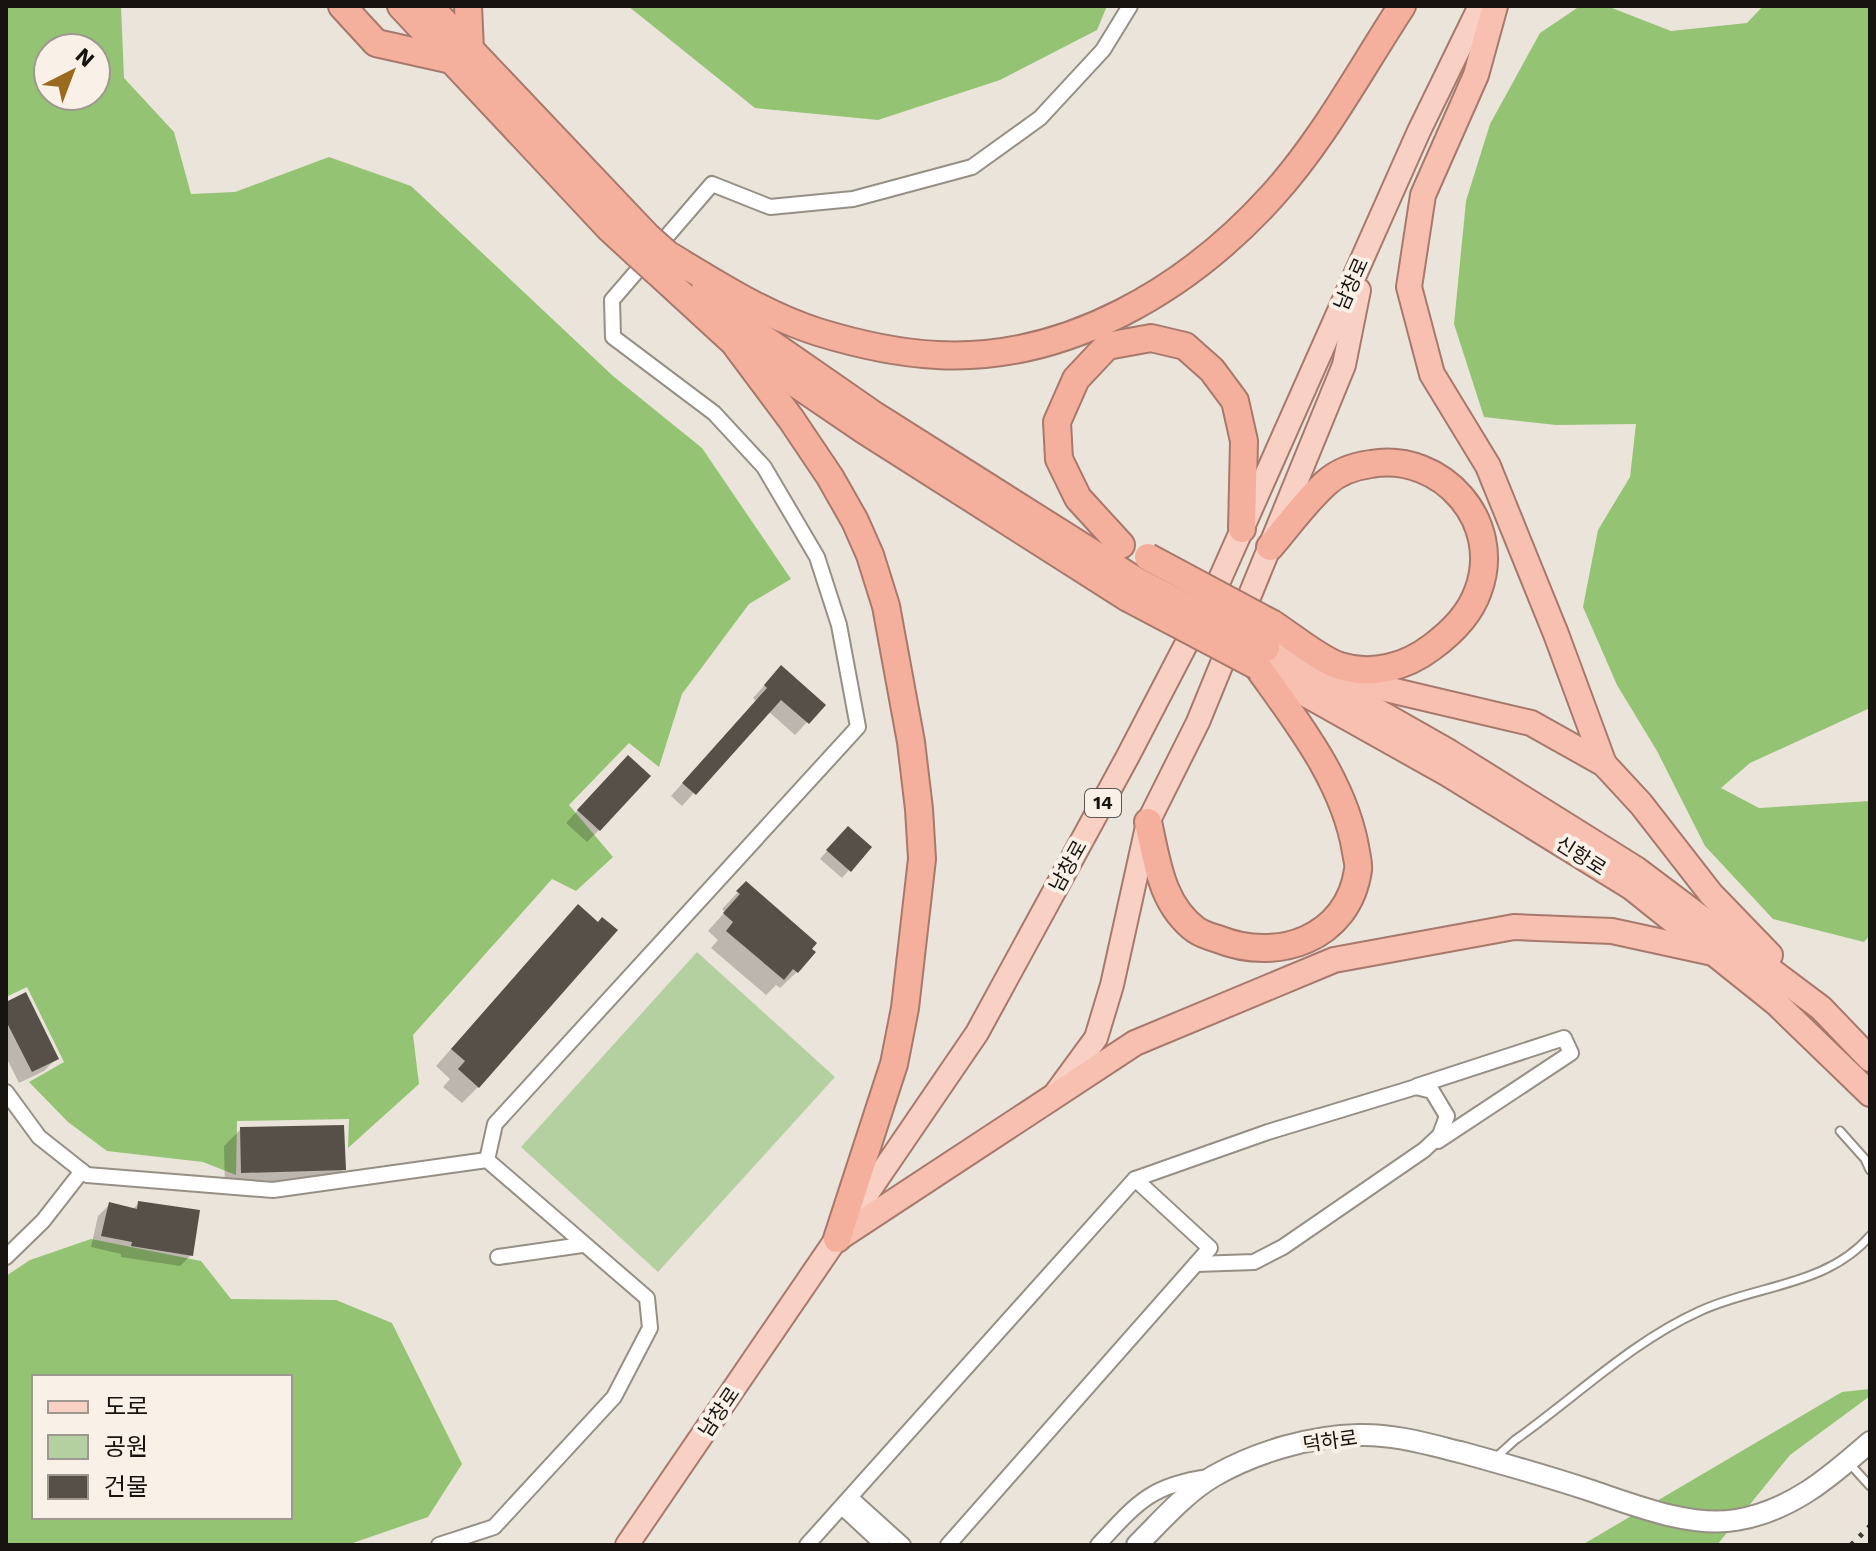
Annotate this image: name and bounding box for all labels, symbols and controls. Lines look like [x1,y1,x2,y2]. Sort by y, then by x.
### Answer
north arrow [32,32,112,112]
text: N [71,43,99,72]
street label: 남창로 [1329,254,1373,314]
road number: 14 [1085,789,1121,817]
street label: 신항로 [1551,831,1611,881]
street label: 남창로 [1044,836,1092,896]
legend [32,1375,292,1519]
street label: 남창로 [694,1382,744,1442]
text: 도로 [104,1393,148,1421]
street label: 덕하로 [1301,1425,1359,1457]
text: 공원 [104,1433,148,1461]
text: 건물 [104,1473,148,1501]

